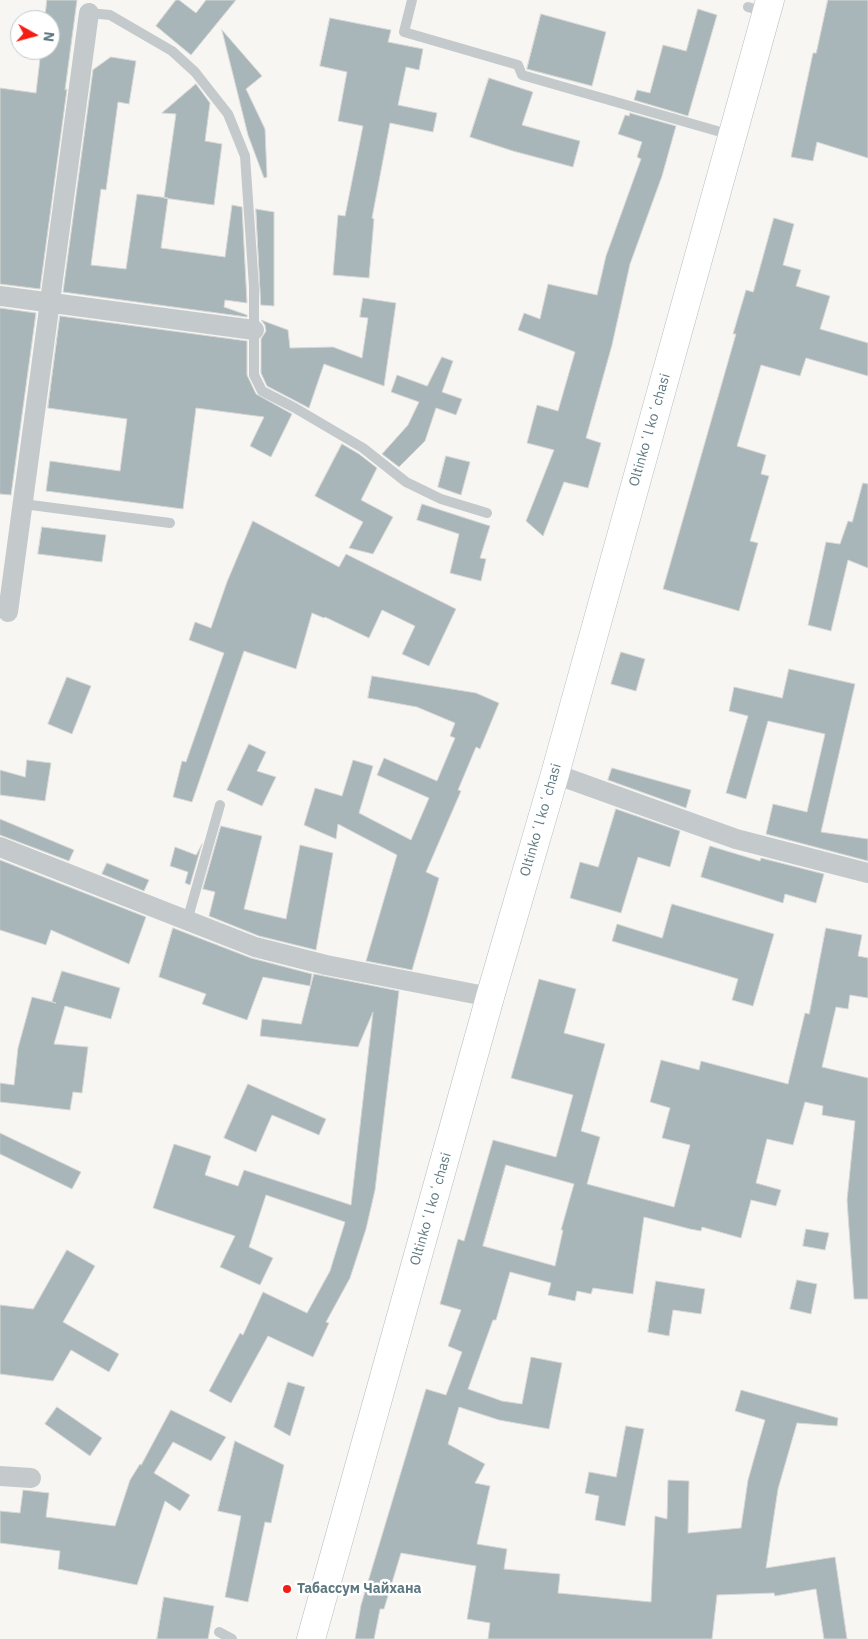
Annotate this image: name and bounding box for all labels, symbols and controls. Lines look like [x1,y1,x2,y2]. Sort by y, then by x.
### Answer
north arrow [10,10,60,60]
text: N [39,31,58,43]
street label: Oltinkoʻl koʻchasi [626,372,674,488]
street label: Oltinkoʻl koʻchasi [517,762,565,878]
street label: Oltinkoʻl koʻchasi [407,1151,455,1267]
place label: Табассум Чайхана [297,1581,422,1597]
marker: Табассум Чайхана [281,1583,293,1595]

